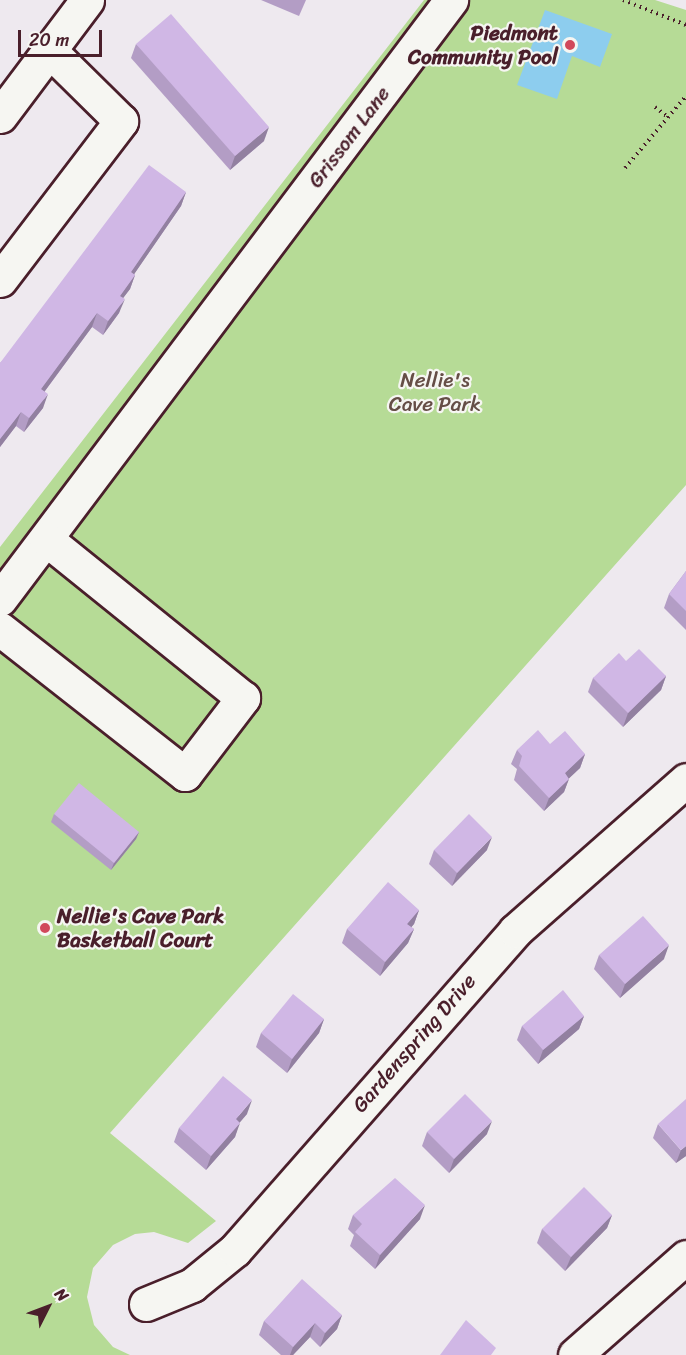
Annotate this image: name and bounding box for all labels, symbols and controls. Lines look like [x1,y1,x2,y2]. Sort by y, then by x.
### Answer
scale bar [21,18,105,56]
place label: Piedmont Community Pool [408,20,558,70]
text: 20 m [29,24,69,56]
marker: Piedmont Community Pool [563,38,577,52]
street label: Grissom Lane [303,81,395,193]
park label: Nellie's Cave Park [389,367,481,417]
place label: Nellie's Cave Park Basketball Court [57,903,225,953]
marker: Nellie's Cave Park Basketball Court [38,921,52,935]
street label: Gardenspring Drive [347,968,481,1118]
north arrow [18,1277,78,1337]
text: N [47,1281,76,1308]

